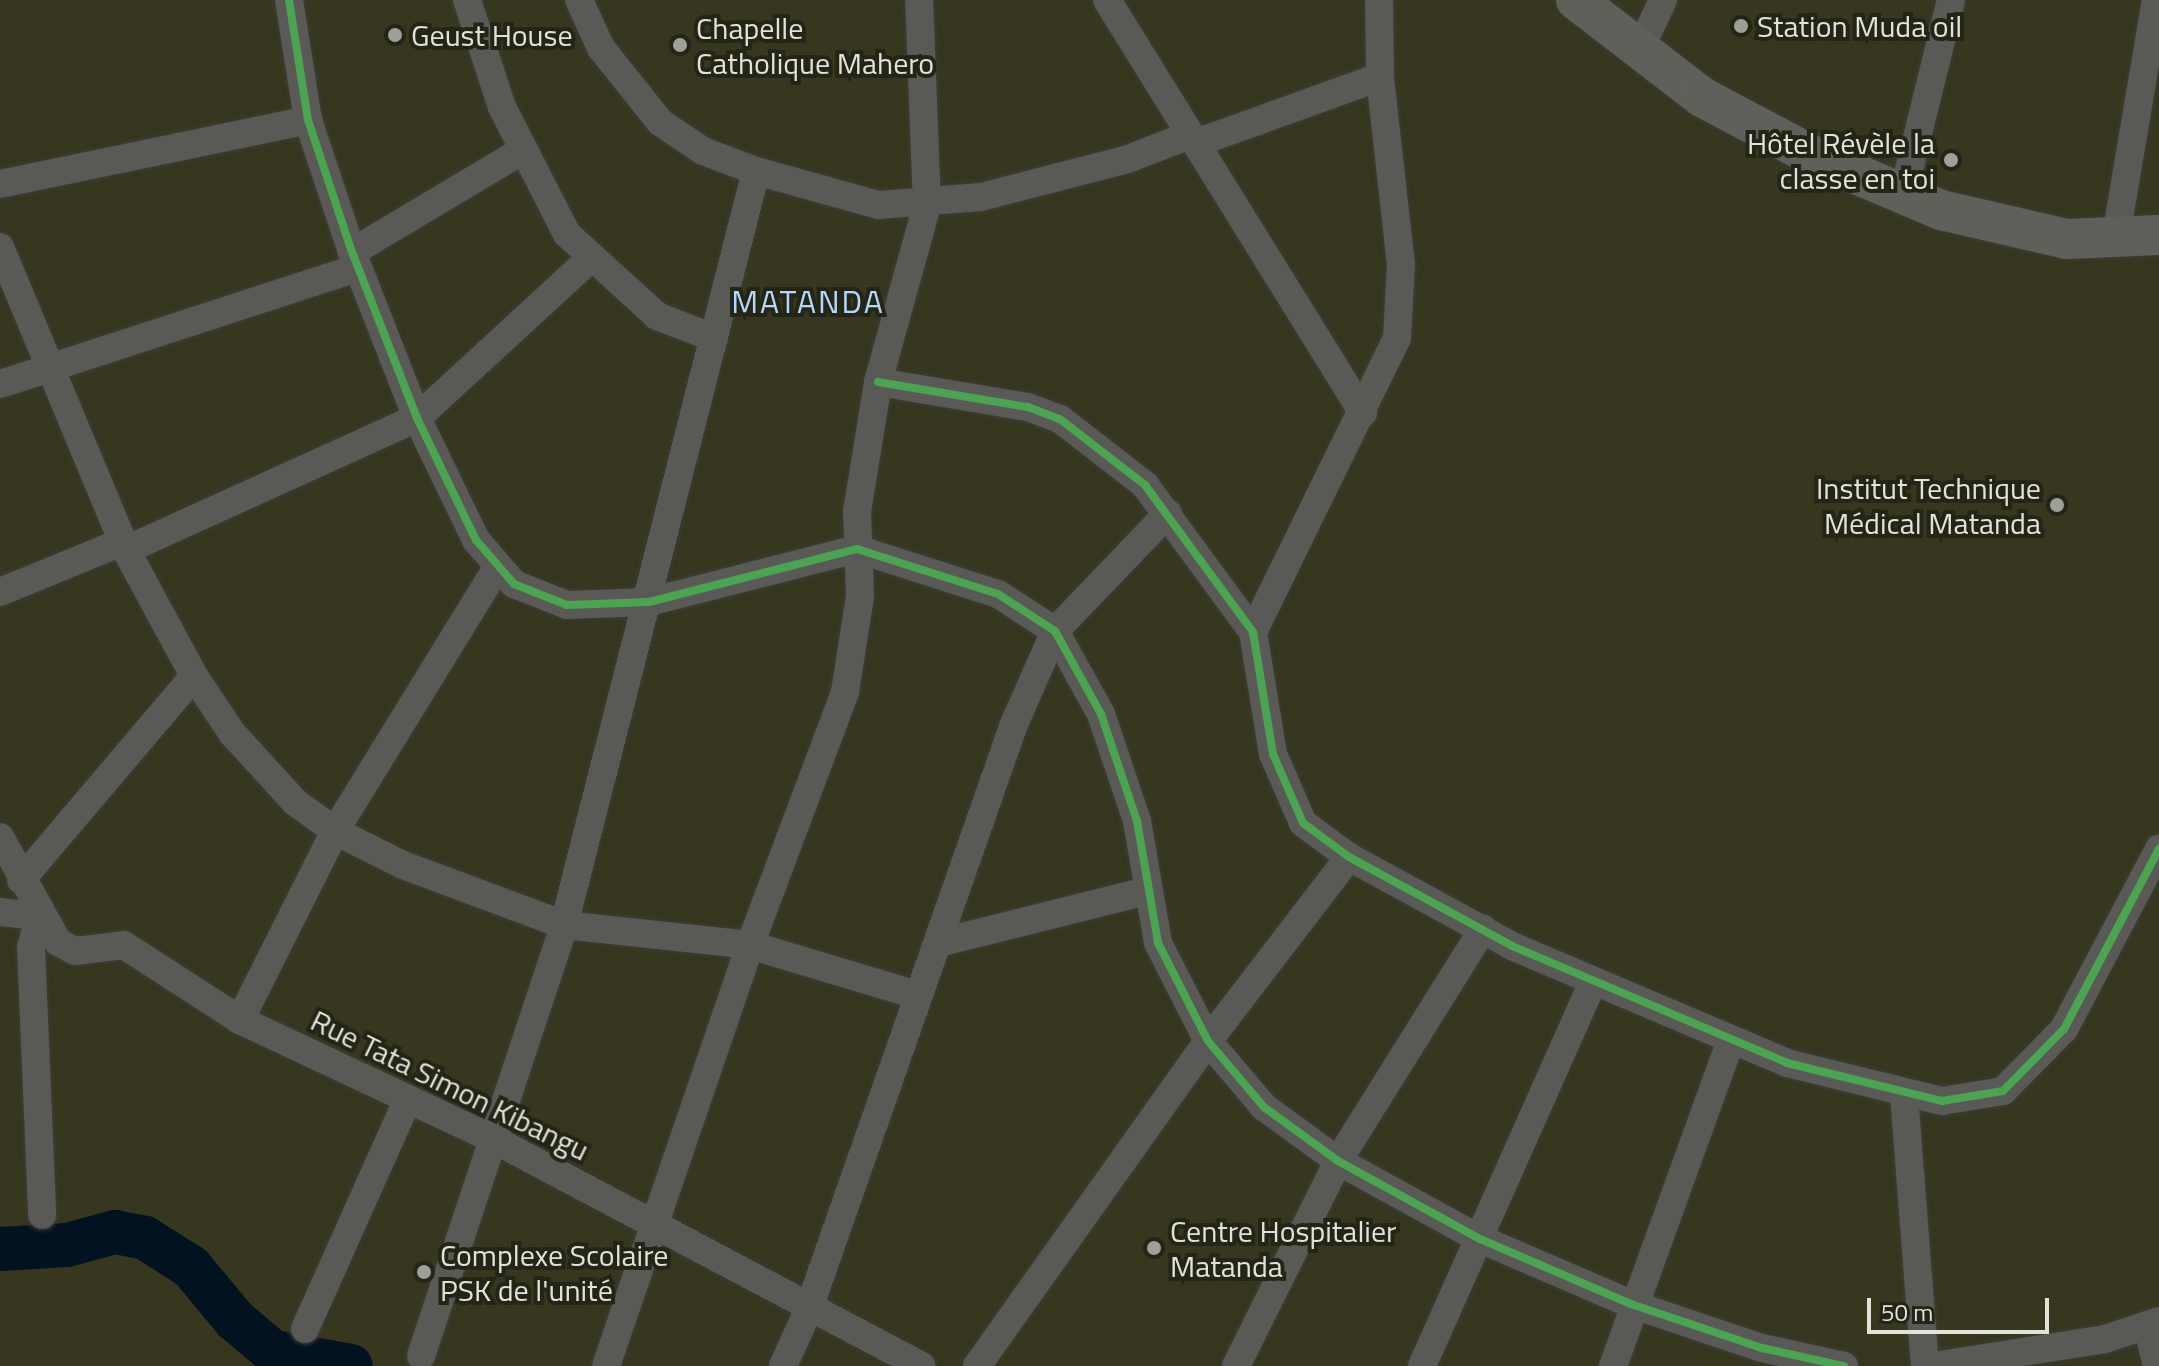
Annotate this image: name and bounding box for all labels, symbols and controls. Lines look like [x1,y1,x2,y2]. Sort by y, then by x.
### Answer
place label: Station Muda oil [1757,8,1962,44]
place label: Chapelle Catholique Mahero [696,10,934,80]
place label: Geust House [411,17,573,53]
marker: Station Muda oil [1732,17,1750,35]
marker: Geust House [386,26,404,44]
marker: Chapelle Catholique Mahero [671,36,689,54]
place label: Hôtel Révèle la classe en toi [1747,125,1935,196]
marker: Hôtel Révèle la classe en toi [1942,151,1960,169]
district label: MATANDA [731,282,885,320]
place label: Institut Technique Médical Matanda [1816,470,2041,540]
marker: Institut Technique Médical Matanda [2048,496,2066,514]
street label: Rue Tata Simon Kibangu [305,1002,595,1168]
place label: Centre Hospitalier Matanda [1170,1213,1396,1284]
place label: Complexe Scolaire PSK de l'unité [440,1237,668,1308]
marker: Centre Hospitalier Matanda [1145,1239,1163,1257]
marker: Complexe Scolaire PSK de l'unité [415,1263,433,1281]
scale bar [1871,1282,2053,1332]
text: 50 m [1881,1294,1933,1330]

